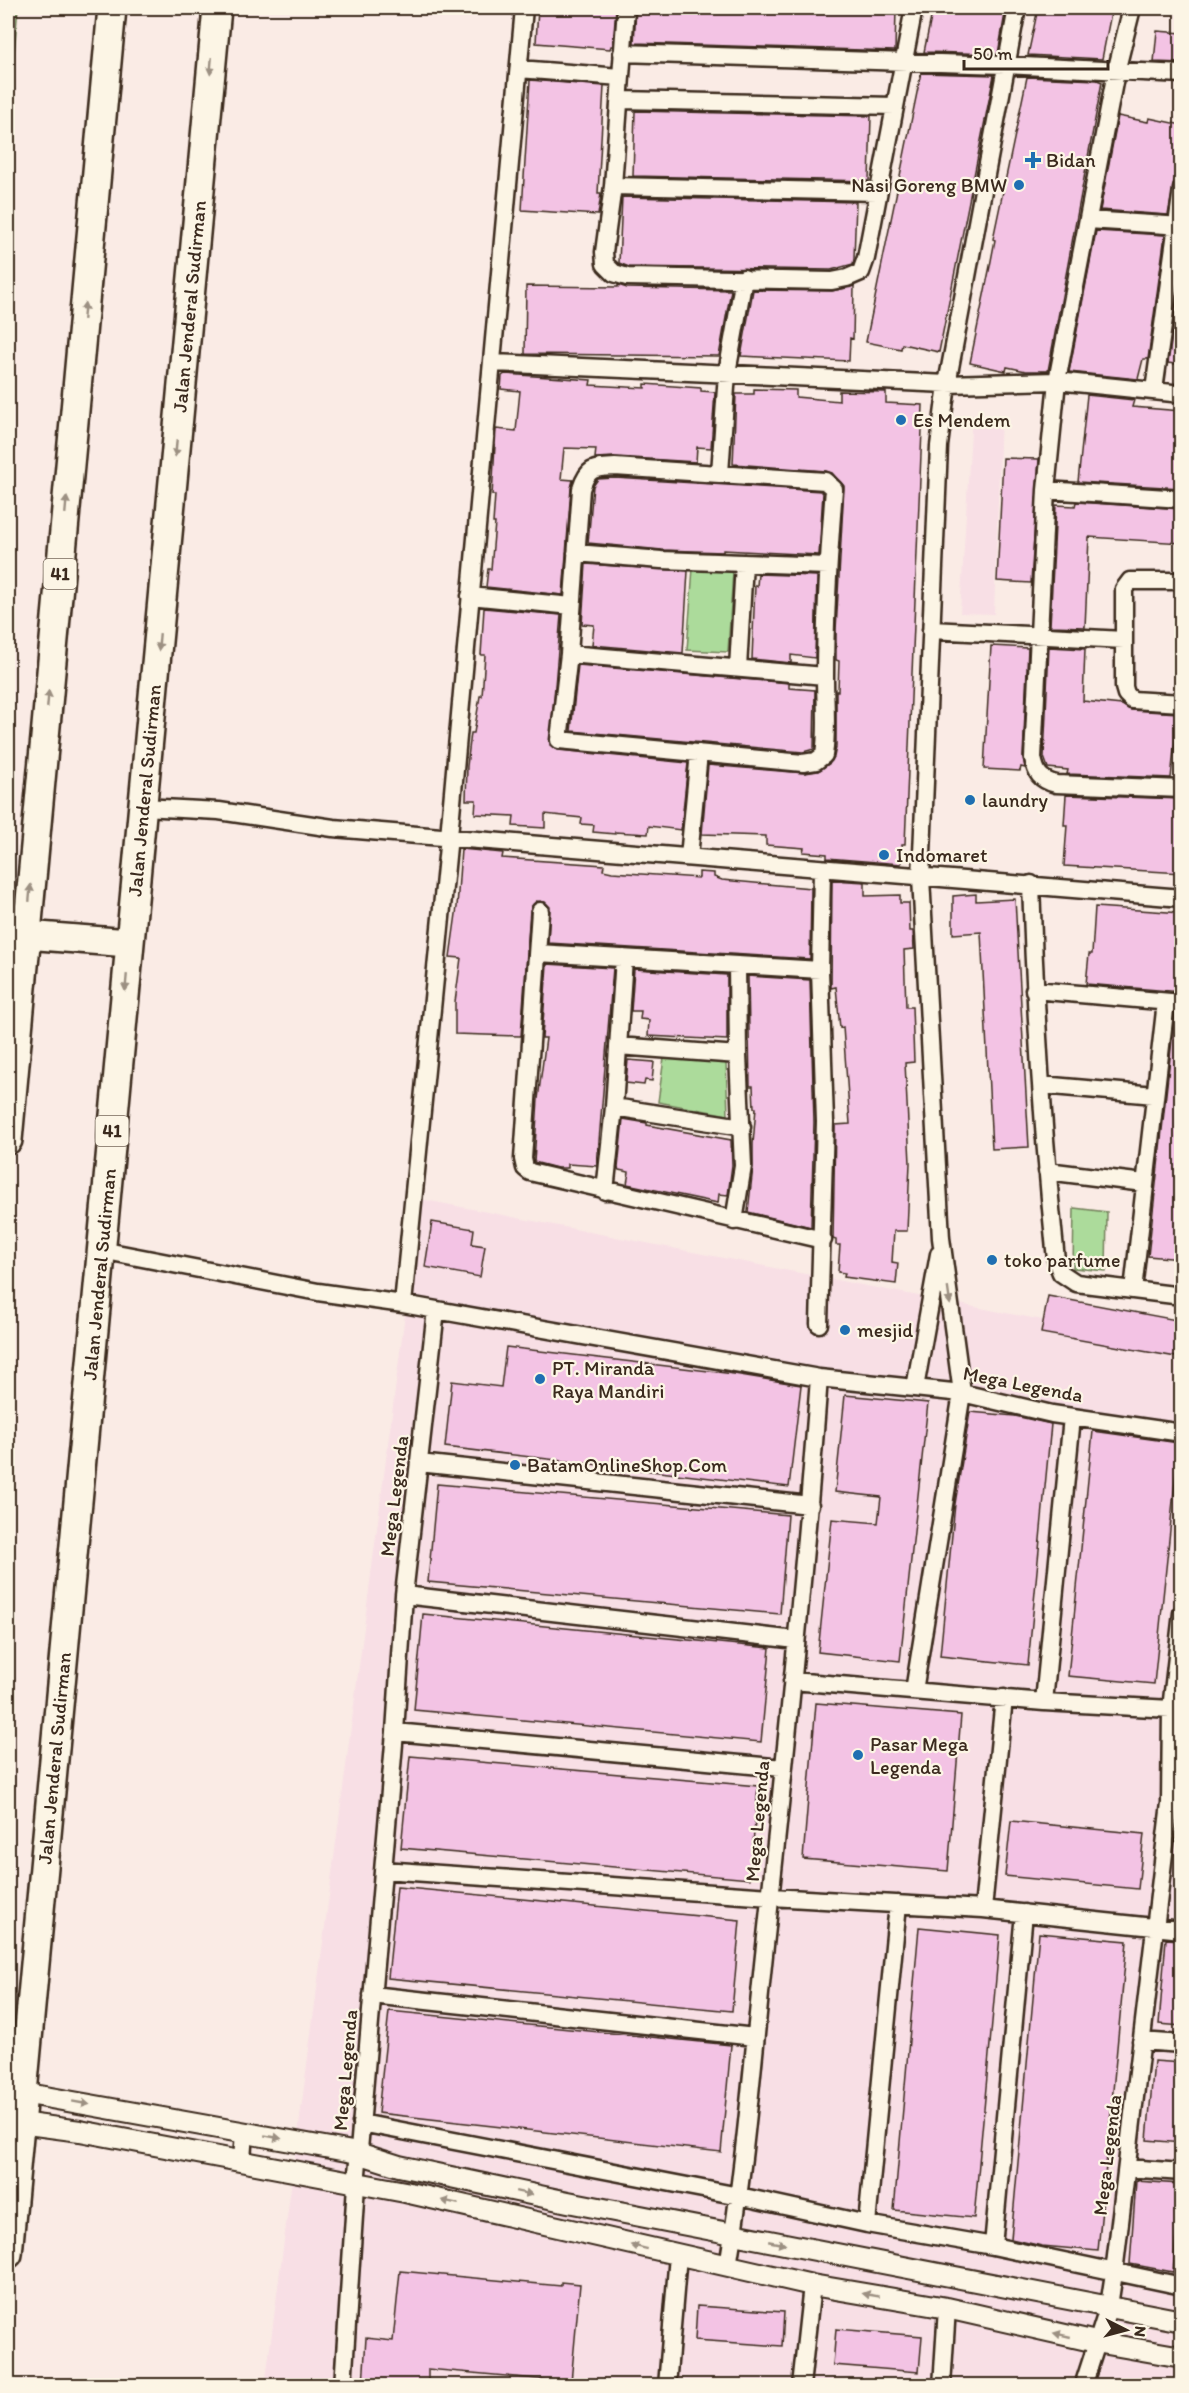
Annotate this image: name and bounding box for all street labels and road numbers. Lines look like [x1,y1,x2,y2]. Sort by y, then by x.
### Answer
street label: Jalan Jenderal Sudirman [167,199,211,413]
road number: 41 [44,559,76,589]
street label: Jalan Jenderal Sudirman [122,683,166,897]
road number: 41 [96,1116,128,1146]
street label: Jalan Jenderal Sudirman [77,1167,121,1381]
street label: Mega Legenda [961,1361,1085,1407]
street label: Mega Legenda [375,1434,413,1558]
street label: Jalan Jenderal Sudirman [32,1651,76,1865]
street label: Mega Legenda [740,1759,774,1883]
street label: Mega Legenda [328,2008,362,2132]
street label: Mega Legenda [1088,2093,1126,2217]

